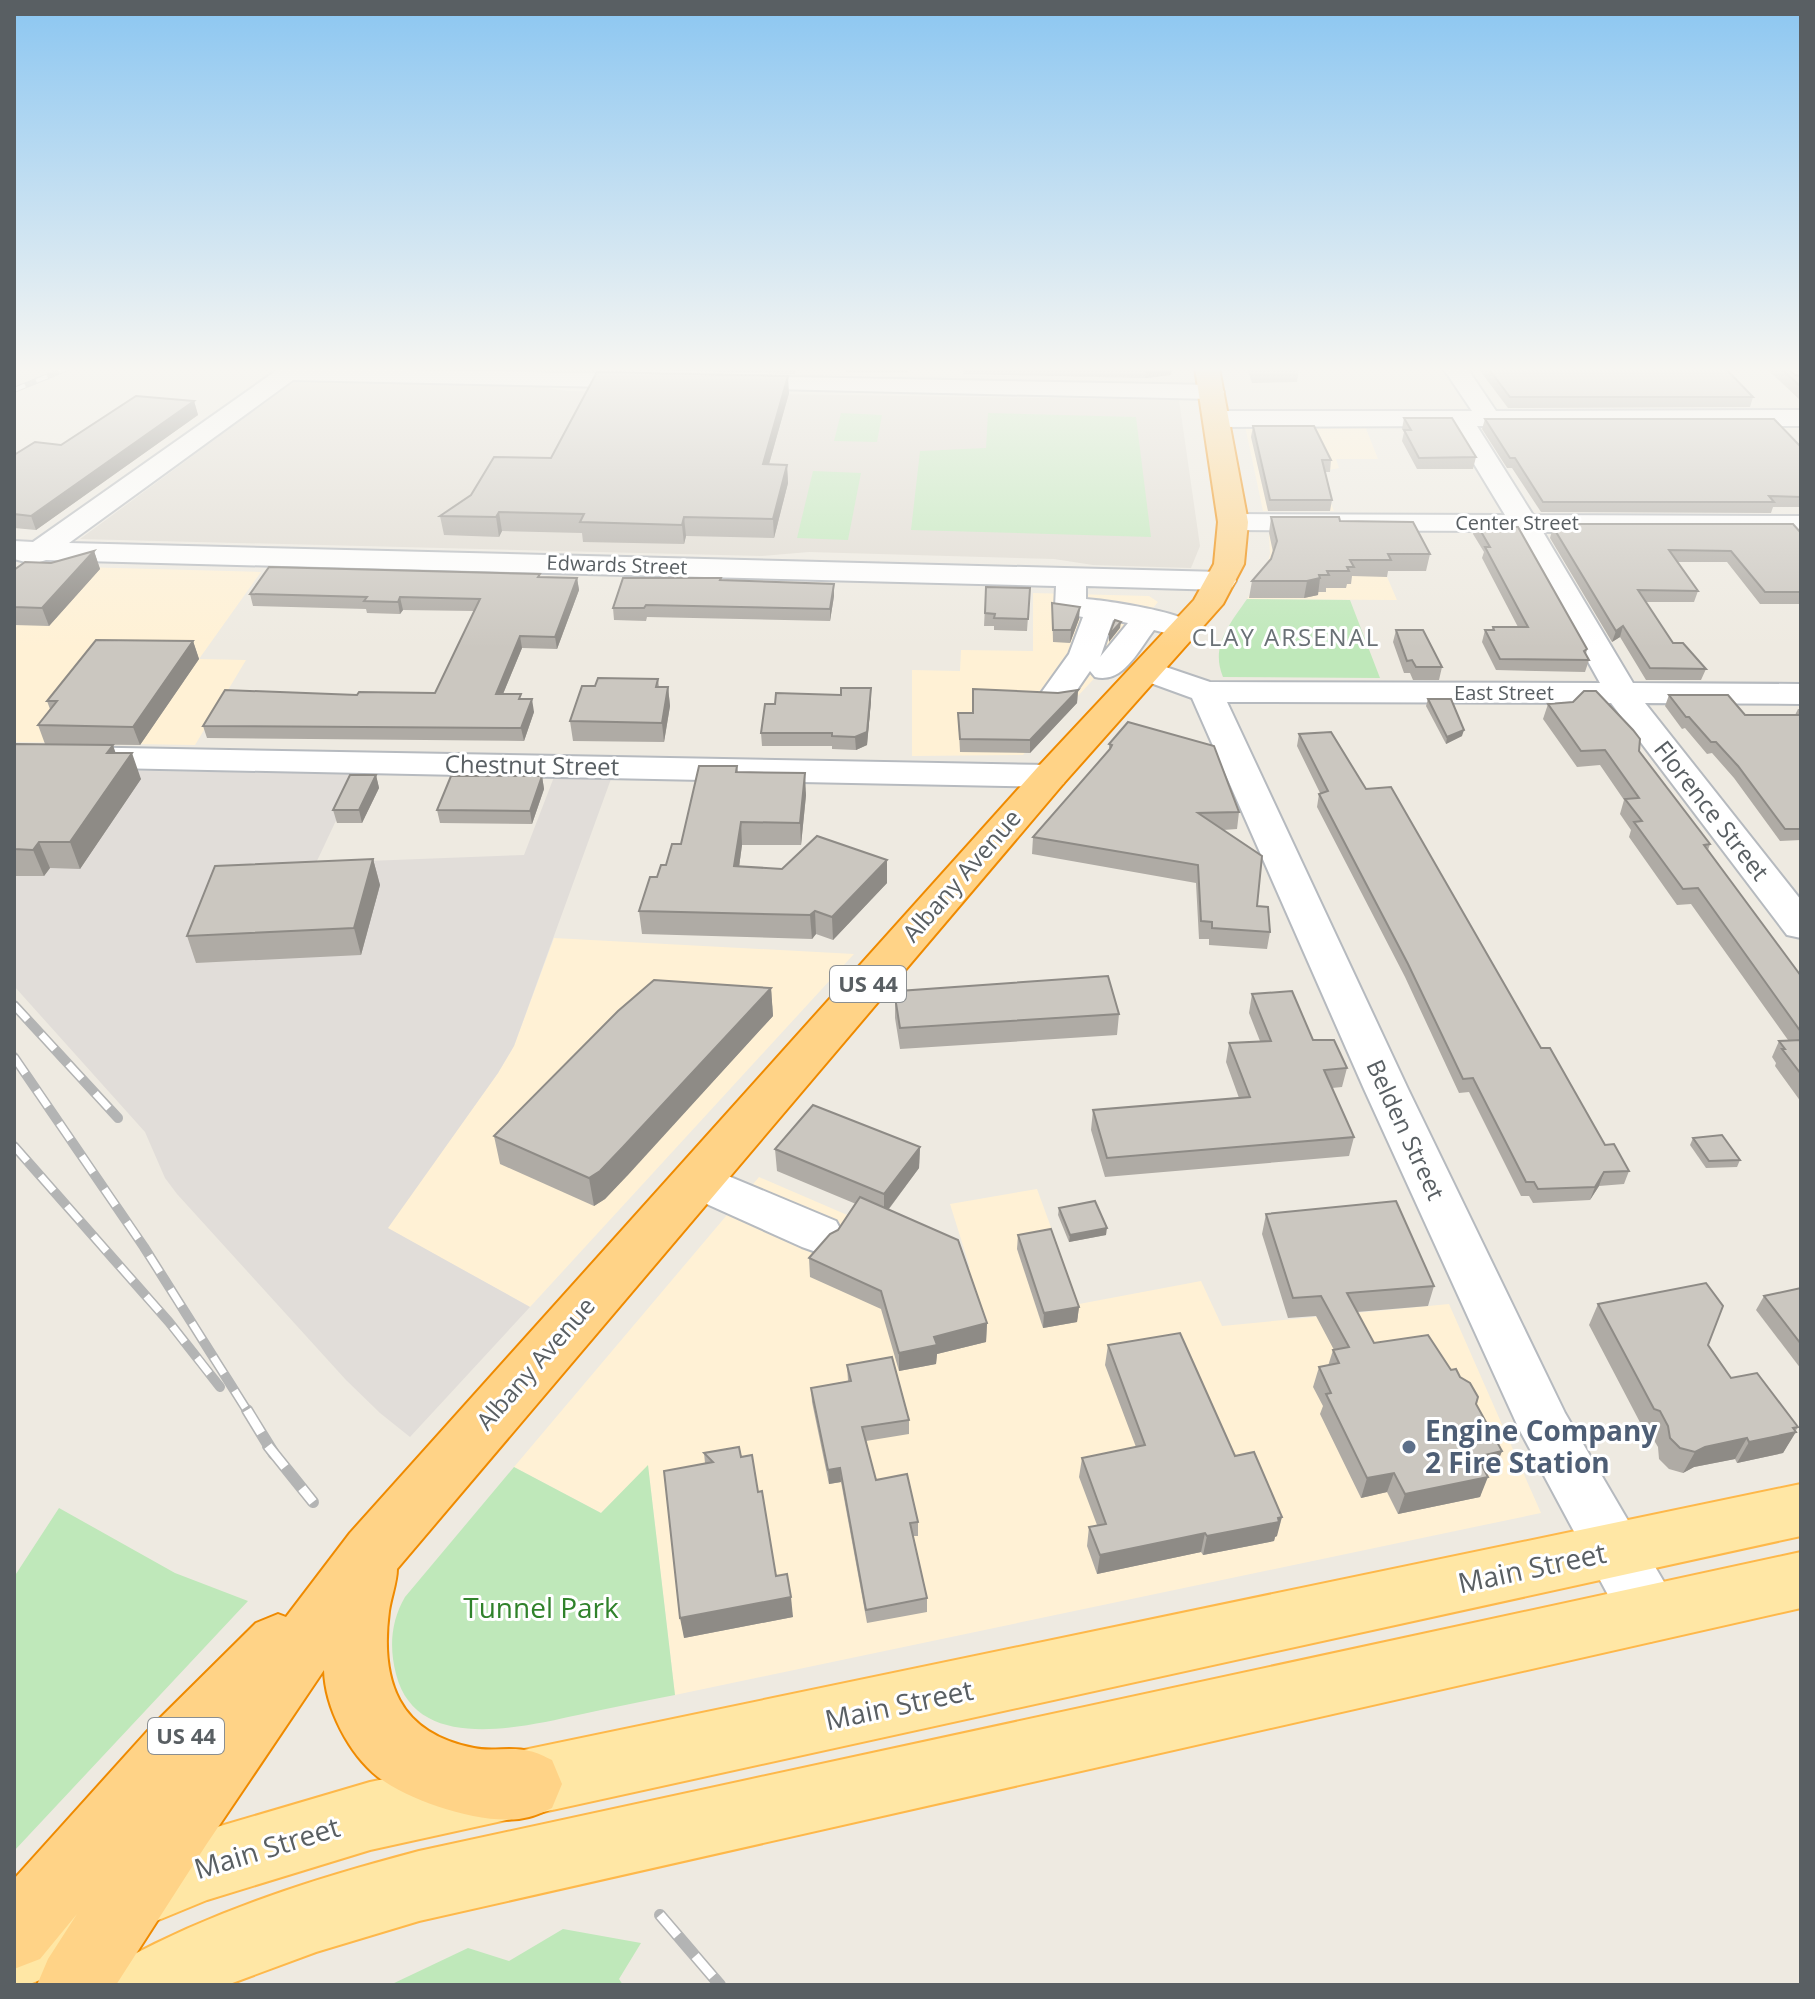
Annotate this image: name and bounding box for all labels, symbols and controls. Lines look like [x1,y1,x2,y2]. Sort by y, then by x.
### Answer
street label: Center Street [1455,509,1579,536]
street label: Edwards Street [546,549,688,580]
district label: CLAY ARSENAL [1192,620,1380,653]
street label: East Street [1454,679,1554,706]
street label: Florence Street [1647,733,1777,887]
street label: Chestnut Street [444,746,620,783]
street label: Albany Avenue [894,802,1028,948]
road number: US 44 [830,966,906,1002]
street label: Belden Street [1359,1054,1453,1205]
street label: Albany Avenue [468,1290,602,1436]
place label: Engine Company 2 Fire Station [1425,1411,1657,1481]
marker: Engine Company 2 Fire Station [1400,1438,1418,1456]
street label: Main Street [1454,1533,1609,1601]
park label: Tunnel Park [463,1588,619,1626]
street label: Main Street [821,1670,976,1738]
road number: US 44 [148,1718,224,1754]
street label: Main Street [189,1807,344,1887]

